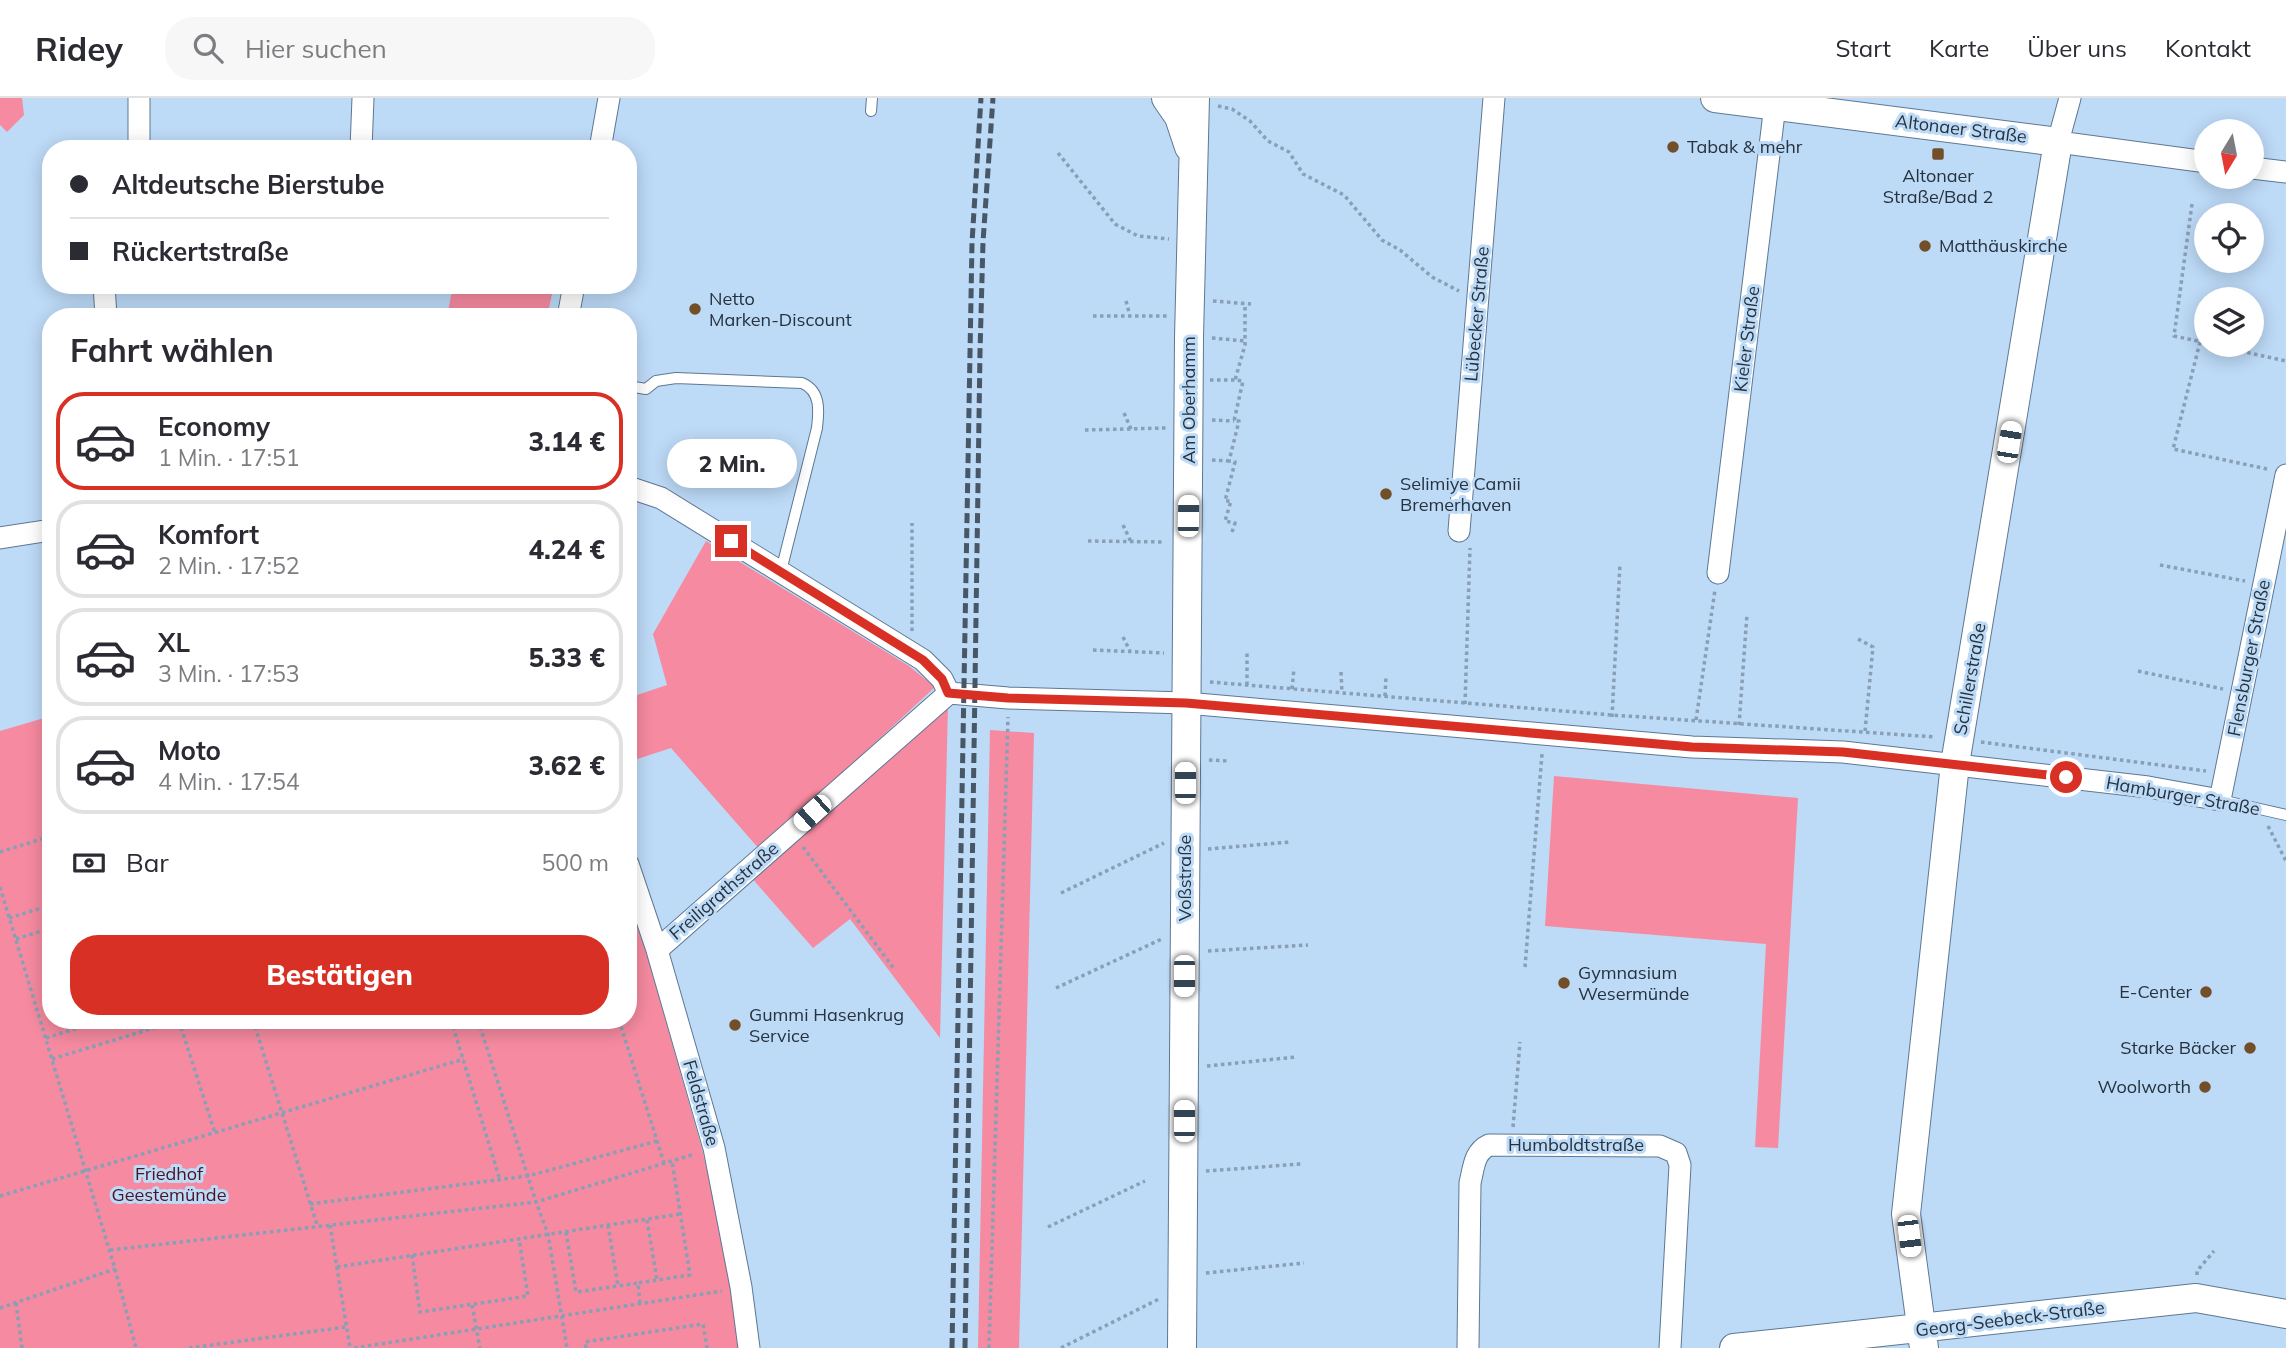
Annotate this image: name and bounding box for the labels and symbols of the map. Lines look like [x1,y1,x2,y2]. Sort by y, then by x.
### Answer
street label: Altonaer Straße [1894,109,2028,148]
north arrow [2194,119,2264,189]
place label: Tabak & mehr [1687,135,1803,158]
marker: Tabak & mehr [1665,139,1681,155]
marker: Altonaer Straße/Bad 2 [1930,146,1946,162]
place label: Altonaer Straße/Bad 2 [1883,164,1993,208]
place label: Matthäuskirche [1939,234,2068,257]
marker: Matthäuskirche [1917,238,1933,254]
street label: Lübecker Straße [1459,245,1494,382]
street label: Kieler Straße [1729,285,1764,393]
place label: Netto Marken-Discount [709,287,852,331]
marker: Netto Marken-Discount [687,301,703,317]
street label: Am Oberhamm [1177,336,1200,464]
car [1996,420,2023,464]
callout: 2 Min. [666,440,796,488]
place label: Selimiye Camii Bremerhaven [1400,472,1521,516]
marker: Selimiye Camii Bremerhaven [1378,486,1394,502]
car [1178,495,1199,537]
route end [715,525,747,557]
street label: Flensburger Straße [2222,578,2275,738]
street label: Schillerstraße [1948,621,1991,737]
route start [2050,761,2082,793]
car [1175,762,1196,804]
street label: Hamburger Straße [2104,771,2262,820]
car [790,791,835,835]
street label: Voßstraße [1173,835,1196,921]
street label: Freiligrathstraße [664,837,783,944]
car [1174,955,1195,997]
place label: Gymnasium Wesermünde [1578,961,1689,1005]
marker: Gymnasium Wesermünde [1556,975,1572,991]
place label: E-Center [2119,980,2192,1003]
marker: E-Center [2198,984,2214,1000]
place label: Gummi Hasenkrug Service [749,1003,904,1047]
marker: Gummi Hasenkrug Service [727,1017,743,1033]
place label: Starke Bäcker [2120,1036,2236,1059]
marker: Starke Bäcker [2242,1040,2258,1056]
street label: Feldstraße [678,1057,725,1148]
place label: Woolworth [2098,1075,2191,1098]
marker: Woolworth [2197,1079,2213,1095]
car [1174,1100,1195,1142]
street label: Humboldtstraße [1508,1133,1644,1156]
park label: Friedhof Geestemünde [112,1162,226,1206]
car [1897,1214,1922,1258]
street label: Georg-Seebeck-Straße [1914,1296,2106,1342]

